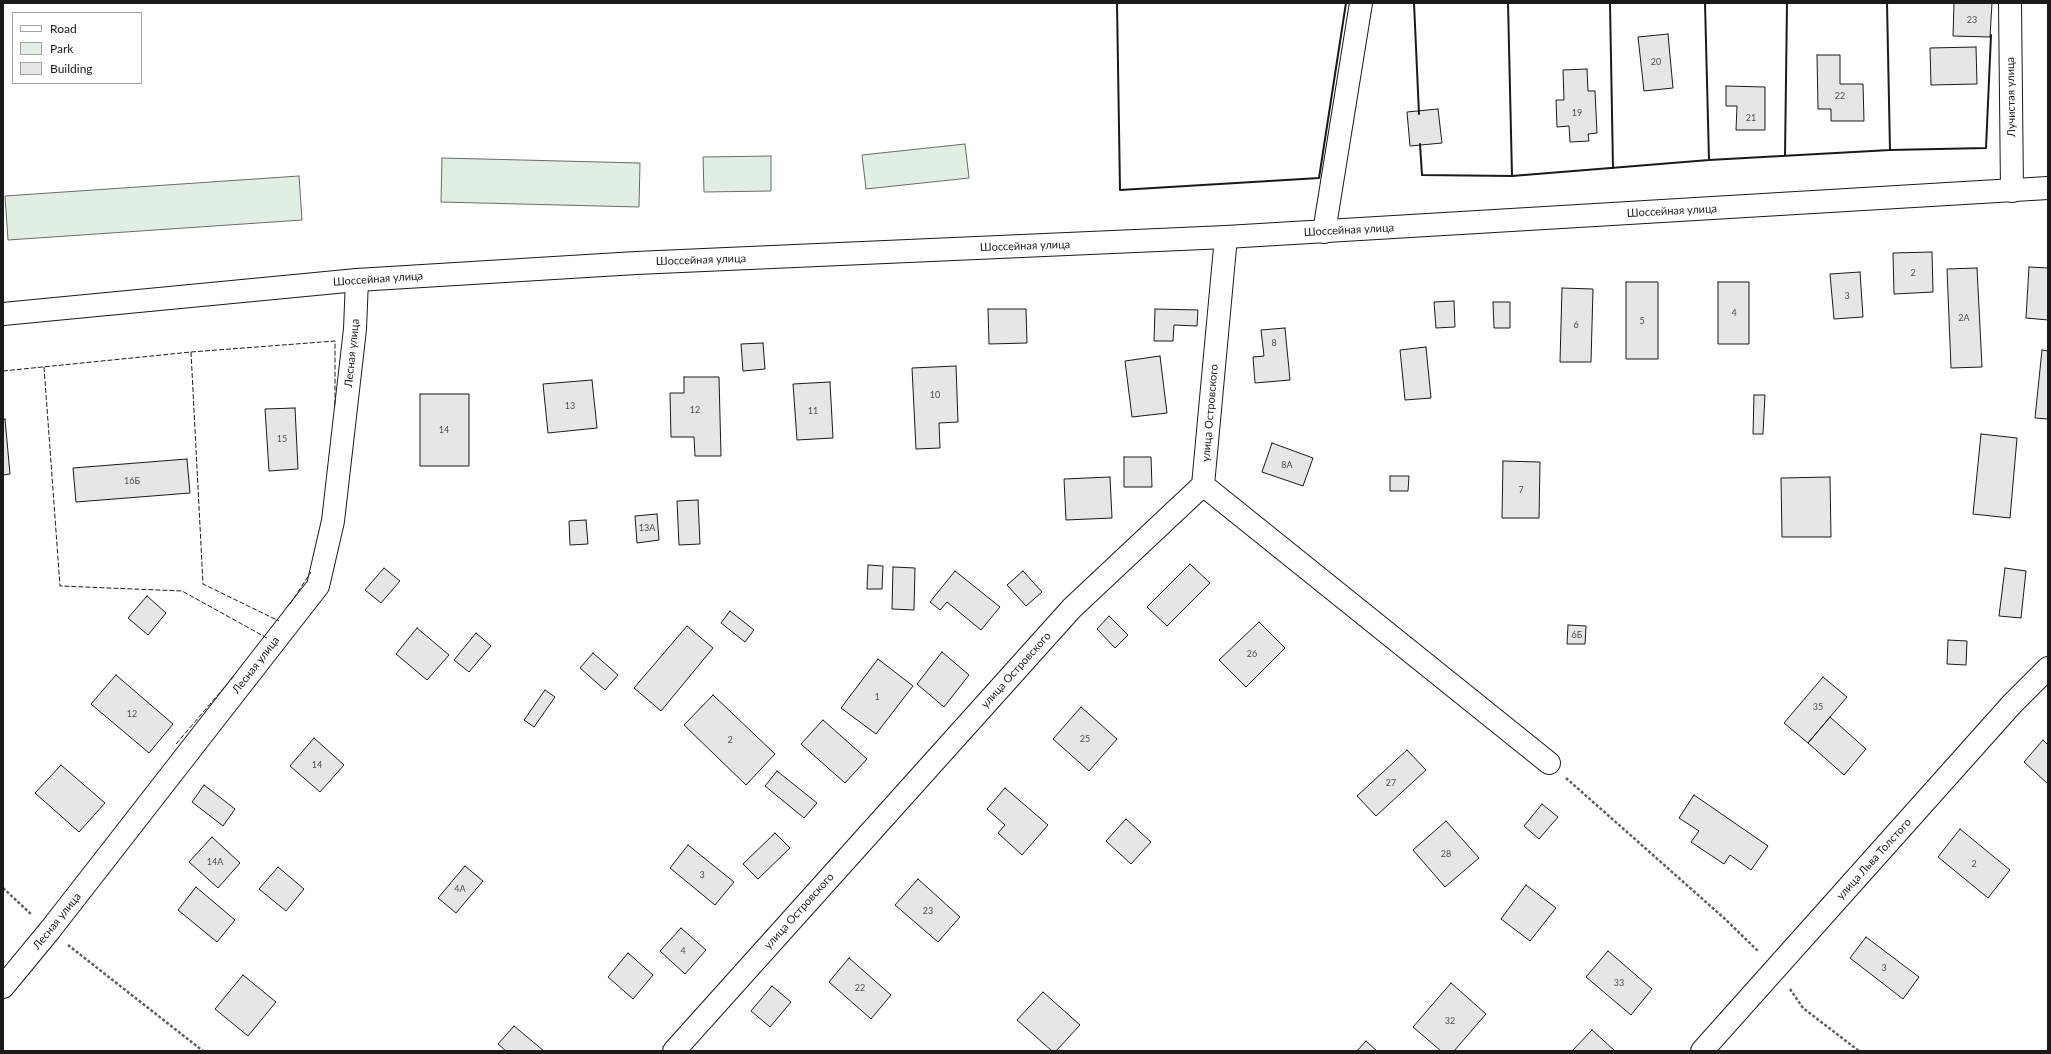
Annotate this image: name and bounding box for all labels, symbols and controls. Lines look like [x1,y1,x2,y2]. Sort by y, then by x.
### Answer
legend [12,12,142,84]
house number: 23 [1967,15,1977,25]
text: Road [50,21,77,36]
text: Park [50,41,73,56]
house number: 20 [1651,57,1661,67]
street label: Лучистая улица [2004,57,2018,137]
text: Building [50,61,93,76]
house number: 22 [1835,91,1845,101]
house number: 19 [1572,108,1582,118]
house number: 21 [1746,113,1756,123]
street label: Шоссейная улица [1627,202,1717,220]
street label: Шоссейная улица [1304,221,1394,239]
street label: Шоссейная улица [980,238,1070,254]
street label: Шоссейная улица [656,252,746,268]
house number: 2 [1910,268,1916,278]
street label: Шоссейная улица [333,269,423,289]
house number: 3 [1844,291,1850,301]
house number: 4 [1731,308,1737,318]
house number: 2А [1958,313,1970,323]
house number: 5 [1639,316,1645,326]
street label: Лесная улица [342,318,362,388]
house number: 6 [1573,320,1579,330]
house number: 8 [1271,338,1277,348]
street label: улица Островского [1199,364,1221,462]
house number: 10 [930,390,940,400]
house number: 13 [565,401,575,411]
house number: 12 [690,405,700,415]
house number: 11 [808,406,818,416]
house number: 14 [439,425,449,435]
house number: 15 [277,434,287,444]
house number: 8А [1281,460,1293,470]
house number: 16Б [124,476,140,486]
house number: 7 [1518,485,1524,495]
house number: 13А [639,523,655,533]
street label: улица Островского [978,629,1054,711]
house number: 6Б [1572,630,1582,640]
street label: Лесная улица [230,634,282,696]
house number: 26 [1247,649,1257,659]
house number: 1 [874,692,880,702]
house number: 35 [1813,702,1823,712]
house number: 12 [127,709,137,719]
house number: 25 [1080,734,1090,744]
house number: 2 [727,735,733,745]
house number: 14 [312,760,322,770]
house number: 27 [1386,778,1396,788]
street label: улица Льва Толстого [1834,816,1914,902]
house number: 28 [1441,849,1451,859]
house number: 14А [207,857,223,867]
house number: 2 [1971,859,1977,869]
house number: 3 [699,870,705,880]
street label: улица Островского [761,870,837,952]
house number: 4А [454,884,466,894]
street label: Лесная улица [30,890,84,952]
house number: 23 [923,906,933,916]
house number: 4 [680,946,686,956]
house number: 3 [1881,963,1887,973]
house number: 33 [1614,978,1624,988]
house number: 22 [855,983,865,993]
house number: 32 [1445,1016,1455,1026]

